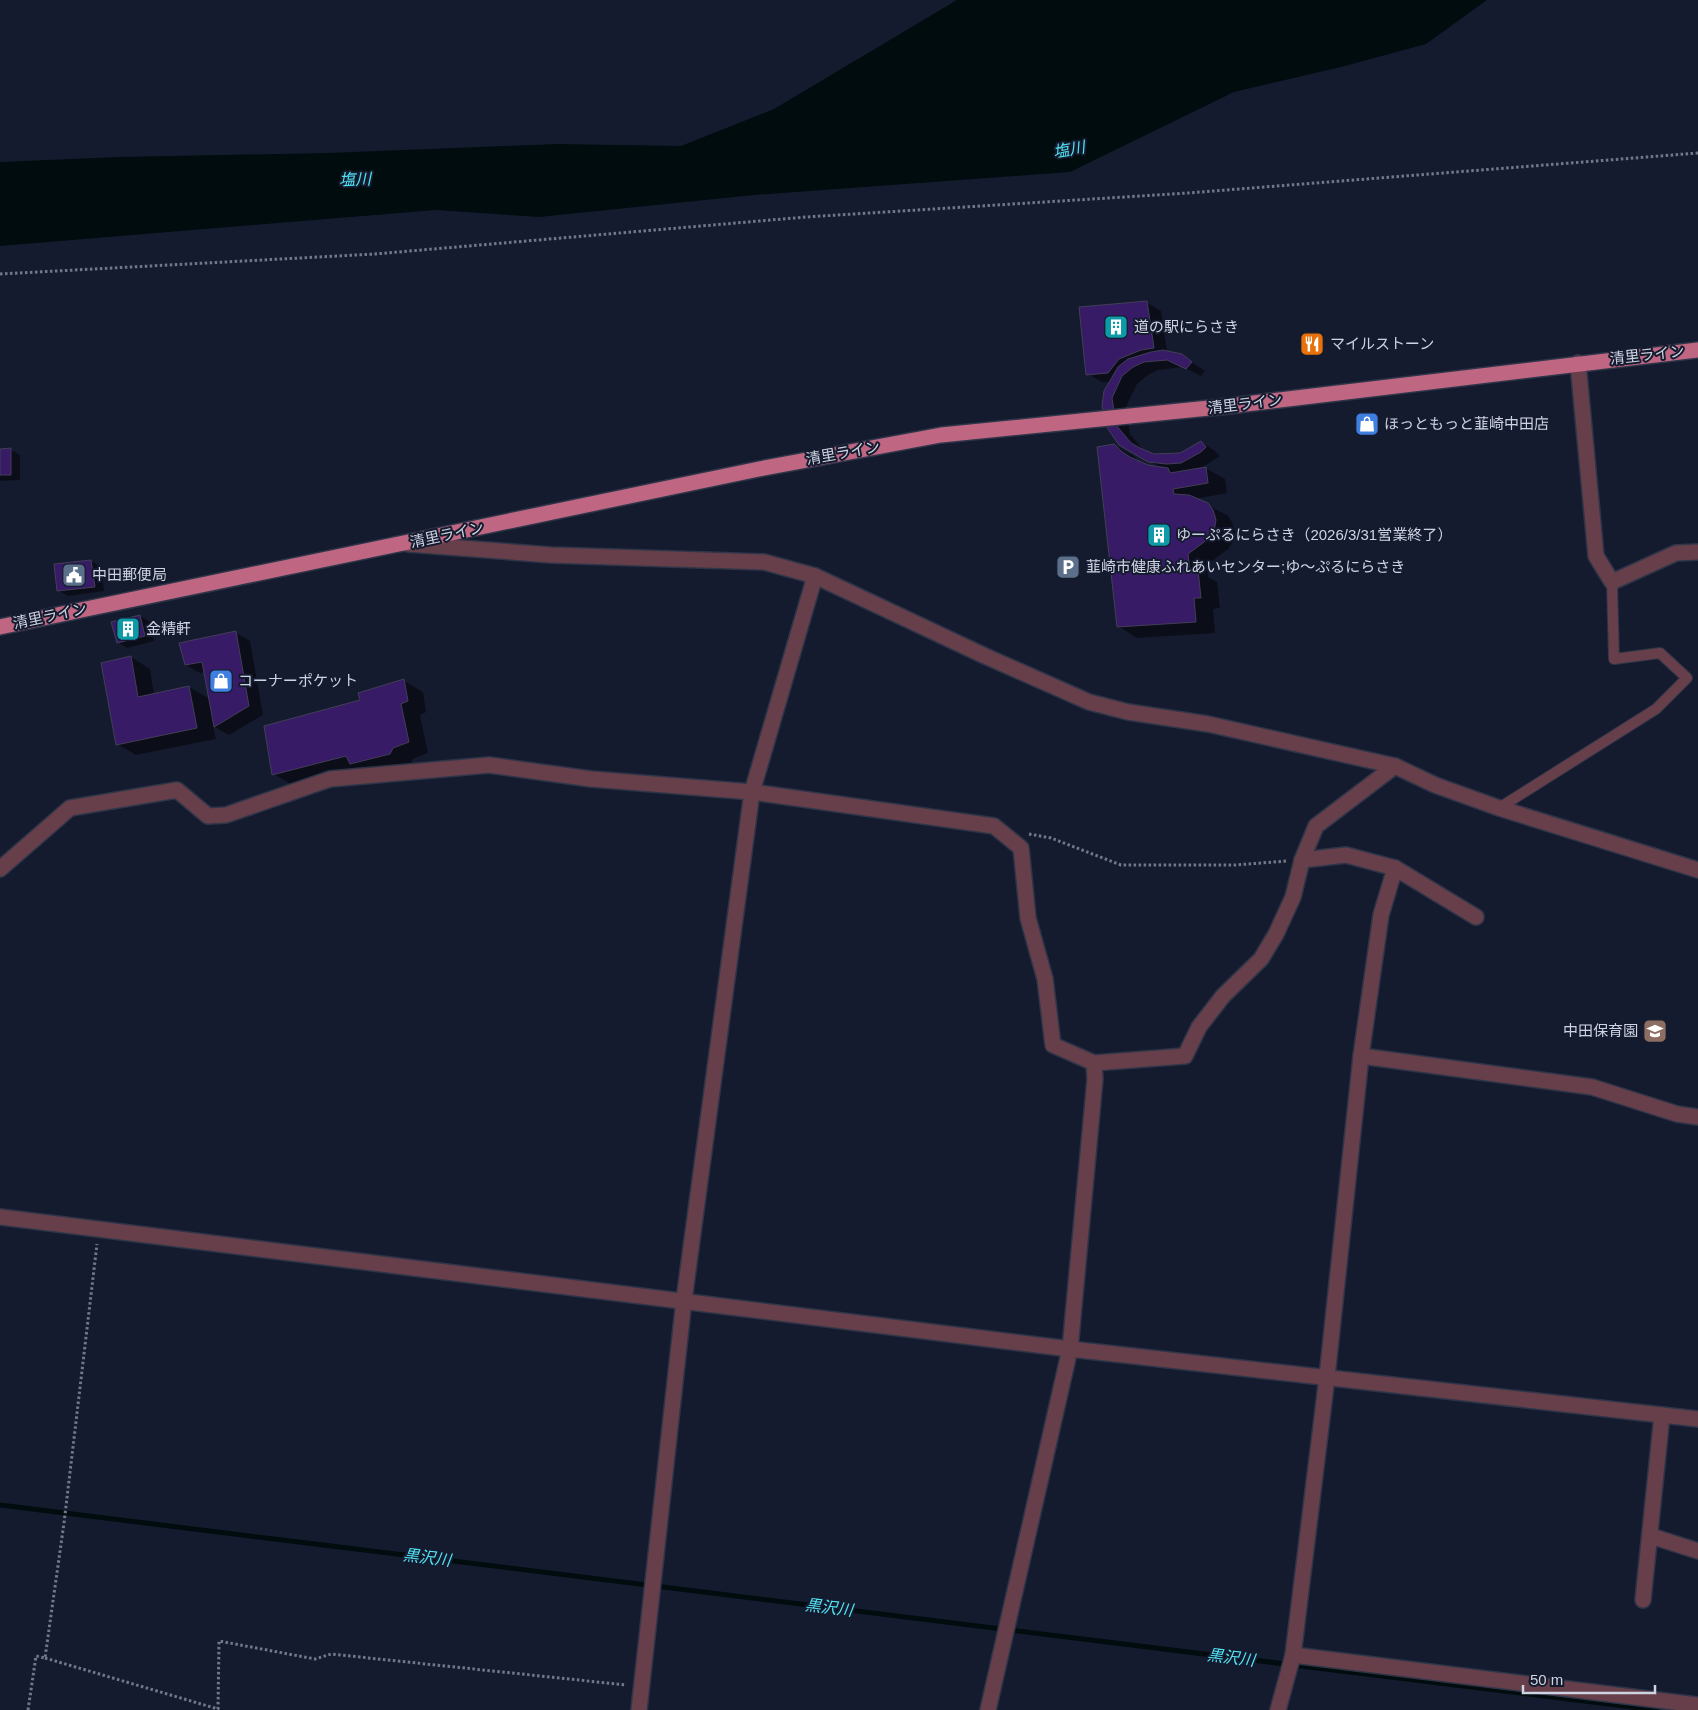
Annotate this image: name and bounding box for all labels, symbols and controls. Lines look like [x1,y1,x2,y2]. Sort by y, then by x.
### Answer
water label: 塩川 [1052,138,1088,161]
water label: 塩川 [339,170,373,189]
building icon: 道の駅にらさき [1103,314,1129,340]
place label: 道の駅にらさき [1134,318,1239,335]
restaurant icon: マイルストーン [1299,331,1325,357]
place label: マイルストーン [1330,335,1434,352]
street label: 清里ライン [1609,342,1685,367]
street label: 清里ライン [1207,390,1283,417]
shop icon: ほっともっと韮崎中田店 [1354,411,1380,437]
place label: ほっともっと韮崎中田店 [1384,415,1549,432]
street label: 清里ライン [804,438,881,467]
street label: 清里ライン [408,518,485,551]
building icon: ゆーぷるにらさき（2026/3/31営業終了） [1146,522,1172,548]
place label: ゆーぷるにらさき（2026/3/31営業終了） [1176,526,1452,543]
parking icon: 韮崎市健康ふれあいセンター;ゆ～ぷるにらさき [1055,554,1081,580]
place label: 韮崎市健康ふれあいセンター;ゆ～ぷるにらさき [1086,558,1405,575]
public building icon: 中田郵便局 [61,562,87,588]
place label: 中田郵便局 [92,566,167,583]
street label: 清里ライン [11,599,88,632]
building icon: 金精軒 [115,616,141,642]
place label: 金精軒 [146,620,191,637]
shop icon: コーナーポケット [208,668,234,694]
place label: コーナーポケット [238,672,358,689]
school or university icon: 中田保育園 [1642,1018,1668,1044]
place label: 中田保育園 [1563,1022,1638,1039]
water label: 黒沢川 [402,1546,454,1569]
water label: 黒沢川 [804,1596,856,1619]
water label: 黒沢川 [1206,1646,1258,1669]
scale bar [1523,1662,1656,1694]
text: 50 m [1530,1671,1563,1688]

